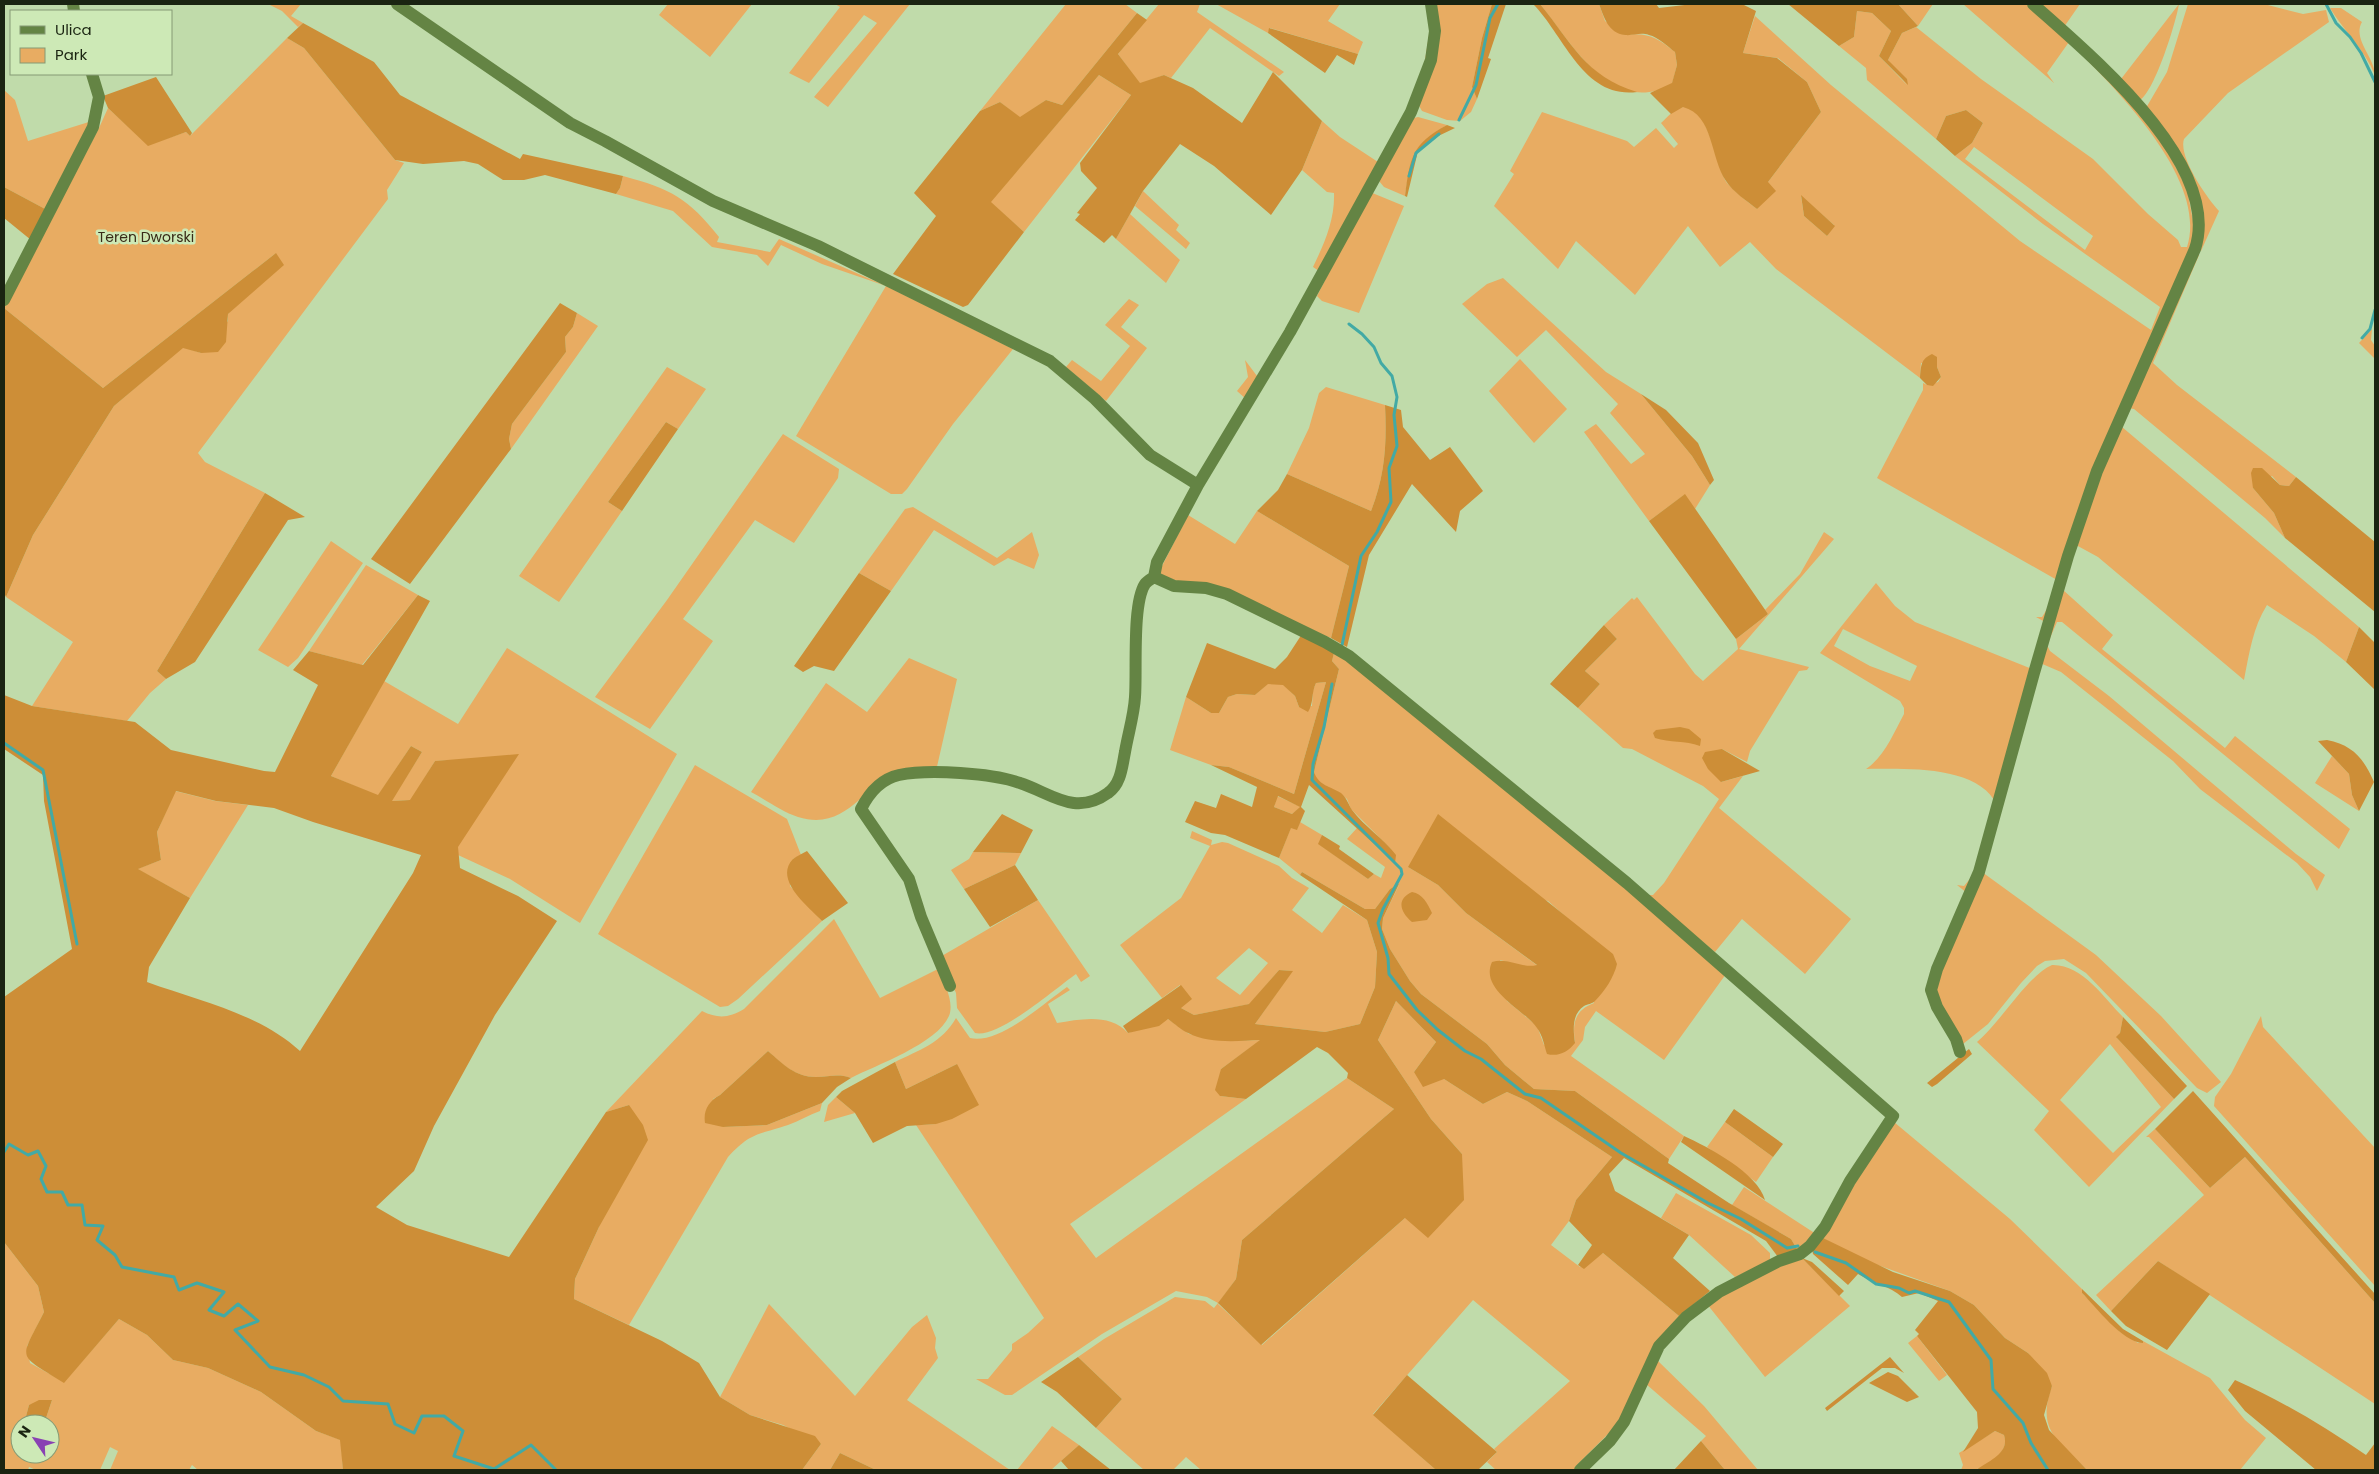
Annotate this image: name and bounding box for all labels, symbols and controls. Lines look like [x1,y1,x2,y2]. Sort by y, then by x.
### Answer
legend [10,10,172,75]
text: Ulica [55,19,92,40]
text: Park [55,44,87,65]
park label: Teren Dworski [98,227,194,247]
north arrow [10,1414,60,1464]
text: N [13,1421,36,1442]

